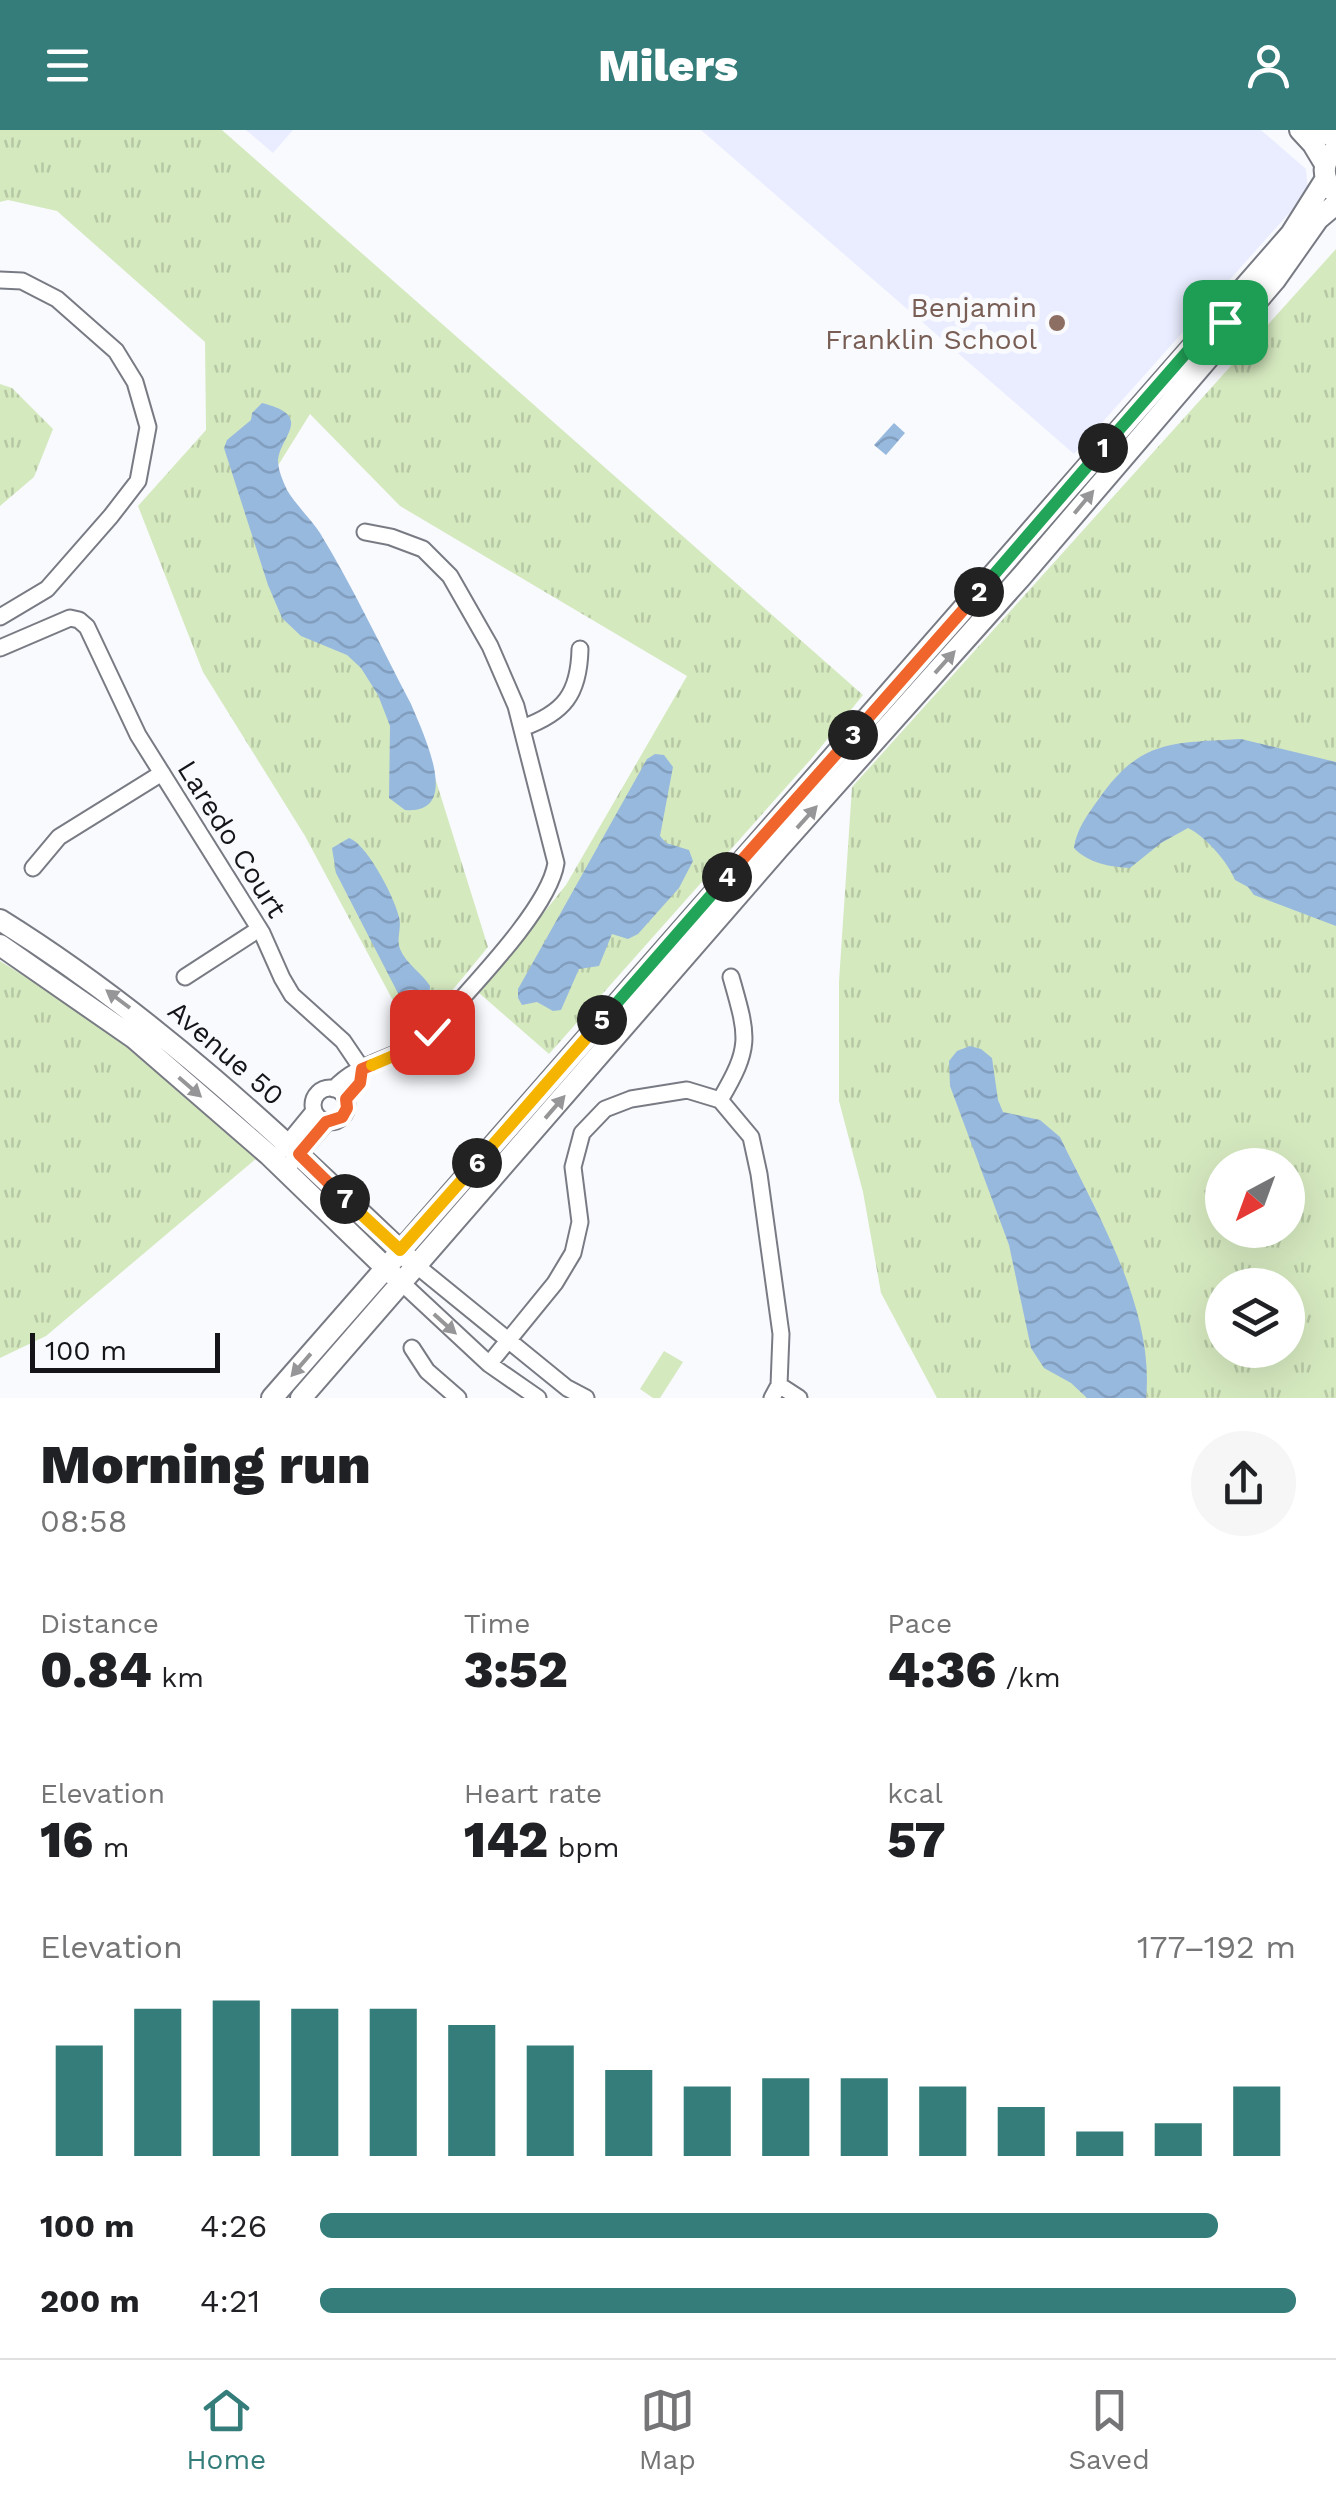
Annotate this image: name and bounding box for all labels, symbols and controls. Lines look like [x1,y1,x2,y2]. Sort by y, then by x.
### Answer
icon: menu [40,38,95,93]
icon: person [1241,38,1296,93]
text: Milers [598,39,738,92]
pin [1183,280,1268,365]
place label: Benjamin Franklin School [825,291,1037,356]
icon: arrive [1198,295,1253,350]
marker: Benjamin Franklin School [1046,312,1068,334]
pin: 1 [1078,423,1128,473]
text: 1 [1097,431,1109,464]
one-way arrow [1073,490,1095,515]
pin: 2 [954,567,1004,617]
text: 2 [971,575,987,608]
one-way arrow [933,650,956,674]
pin: 3 [828,710,878,760]
text: 3 [845,718,861,751]
street label: Laredo Court [171,754,294,924]
one-way arrow [796,805,818,830]
pin: 4 [702,852,752,902]
text: 4 [718,860,736,893]
one-way arrow [105,989,131,1009]
pin [390,990,475,1075]
street label: Avenue 50 [161,994,291,1112]
pin: 5 [577,995,627,1045]
text: 5 [594,1003,610,1036]
icon: check [405,1005,460,1060]
one-way arrow [177,1075,202,1097]
one-way arrow [543,1095,565,1120]
pin: 6 [452,1138,502,1188]
text: 6 [468,1146,486,1179]
north arrow [1205,1148,1305,1248]
map controls [1205,1148,1305,1368]
pin: 7 [320,1174,370,1224]
text: 7 [336,1182,354,1215]
button: layers [1205,1268,1305,1368]
one-way arrow [433,1312,457,1335]
scale bar [30,1328,220,1372]
text: 100 m [45,1334,127,1367]
one-way arrow [290,1352,312,1377]
button: share [1191,1431,1296,1536]
text: Morning run [40,1432,371,1496]
text: 08:58 [40,1502,127,1540]
text: Distance [40,1607,159,1640]
text: Time [464,1607,530,1640]
text: Pace [887,1607,952,1640]
text: 0.84 [40,1640,152,1699]
text: 3:52 [464,1640,568,1699]
text: 4:36 [887,1640,996,1699]
text: km [152,1661,204,1694]
text: /km [996,1661,1061,1694]
text: Elevation [40,1777,165,1810]
text: Heart rate [464,1777,602,1810]
text: kcal [887,1777,943,1810]
text: 16 [40,1810,93,1869]
text: 142 [464,1810,548,1869]
text: 57 [887,1810,946,1869]
text: m [93,1831,129,1864]
text: bpm [548,1831,620,1864]
text: Elevation [40,1928,183,1966]
text: 177–192 m [1137,1928,1296,1966]
text: 100 m [40,2207,134,2245]
text: 4:26 [200,2207,267,2245]
text: 200 m [40,2282,140,2320]
text: 4:21 [200,2282,260,2320]
tab: Home [186,2383,266,2476]
tab: Map [639,2383,696,2476]
tab: Saved [1068,2383,1150,2476]

